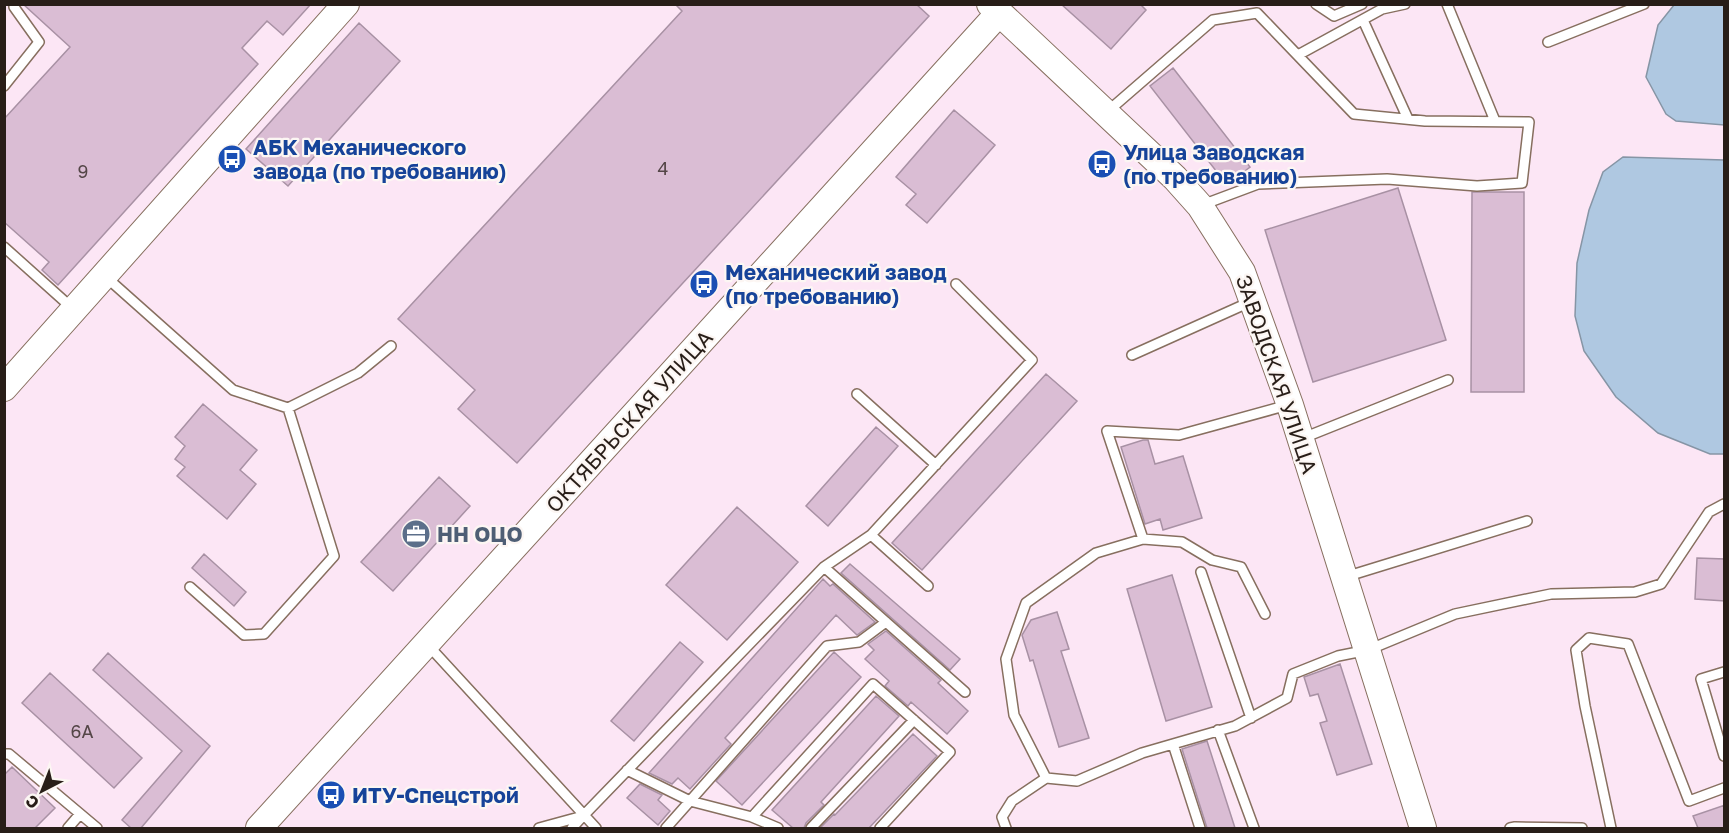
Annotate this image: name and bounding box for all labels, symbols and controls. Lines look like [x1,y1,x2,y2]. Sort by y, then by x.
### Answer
place label: АБК Механического завода (по требованию) [253,134,507,184]
place label: Улица Заводская (по требованию) [1123,139,1305,189]
bus stop icon: АБК Механического завода (по требованию) [216,143,248,175]
bus stop icon: Улица Заводская (по требованию) [1086,148,1118,180]
house number: 4 [658,157,669,179]
house number: 9 [78,160,88,182]
place label: Механический завод (по требованию) [725,259,947,309]
bus stop icon: Механический завод (по требованию) [688,268,720,300]
street label: ЗАВОДСКАЯ УЛИЦА [1231,271,1323,477]
street label: ОКТЯБРЬСКАЯ УЛИЦА [540,324,718,518]
office icon: НН ОЦО [400,518,432,550]
place label: НН ОЦО [437,521,523,547]
house number: 6А [71,720,93,742]
north arrow [12,761,72,821]
bus stop icon: ИТУ-Спецстрой [315,779,347,811]
place label: ИТУ-Спецстрой [352,782,519,808]
text: С [21,791,43,813]

